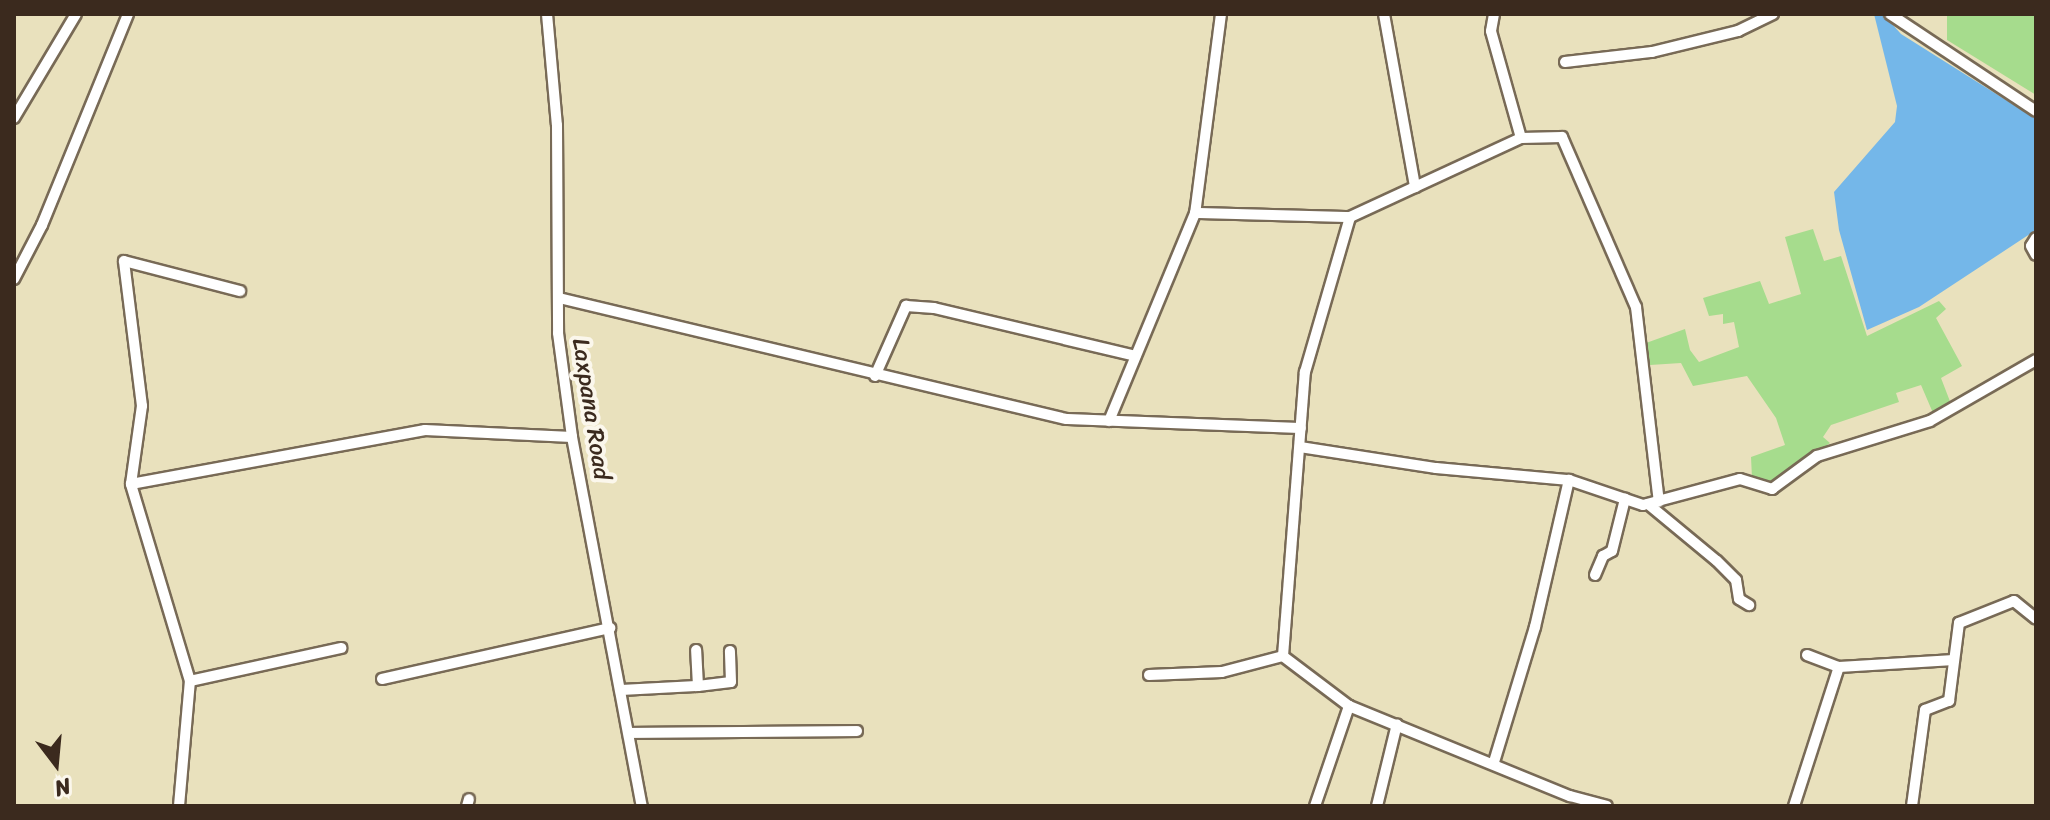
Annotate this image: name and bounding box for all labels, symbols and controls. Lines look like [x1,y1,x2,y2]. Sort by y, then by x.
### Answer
street label: Laxpana Road [566,336,616,482]
north arrow [16,724,96,804]
text: N [50,767,75,808]

